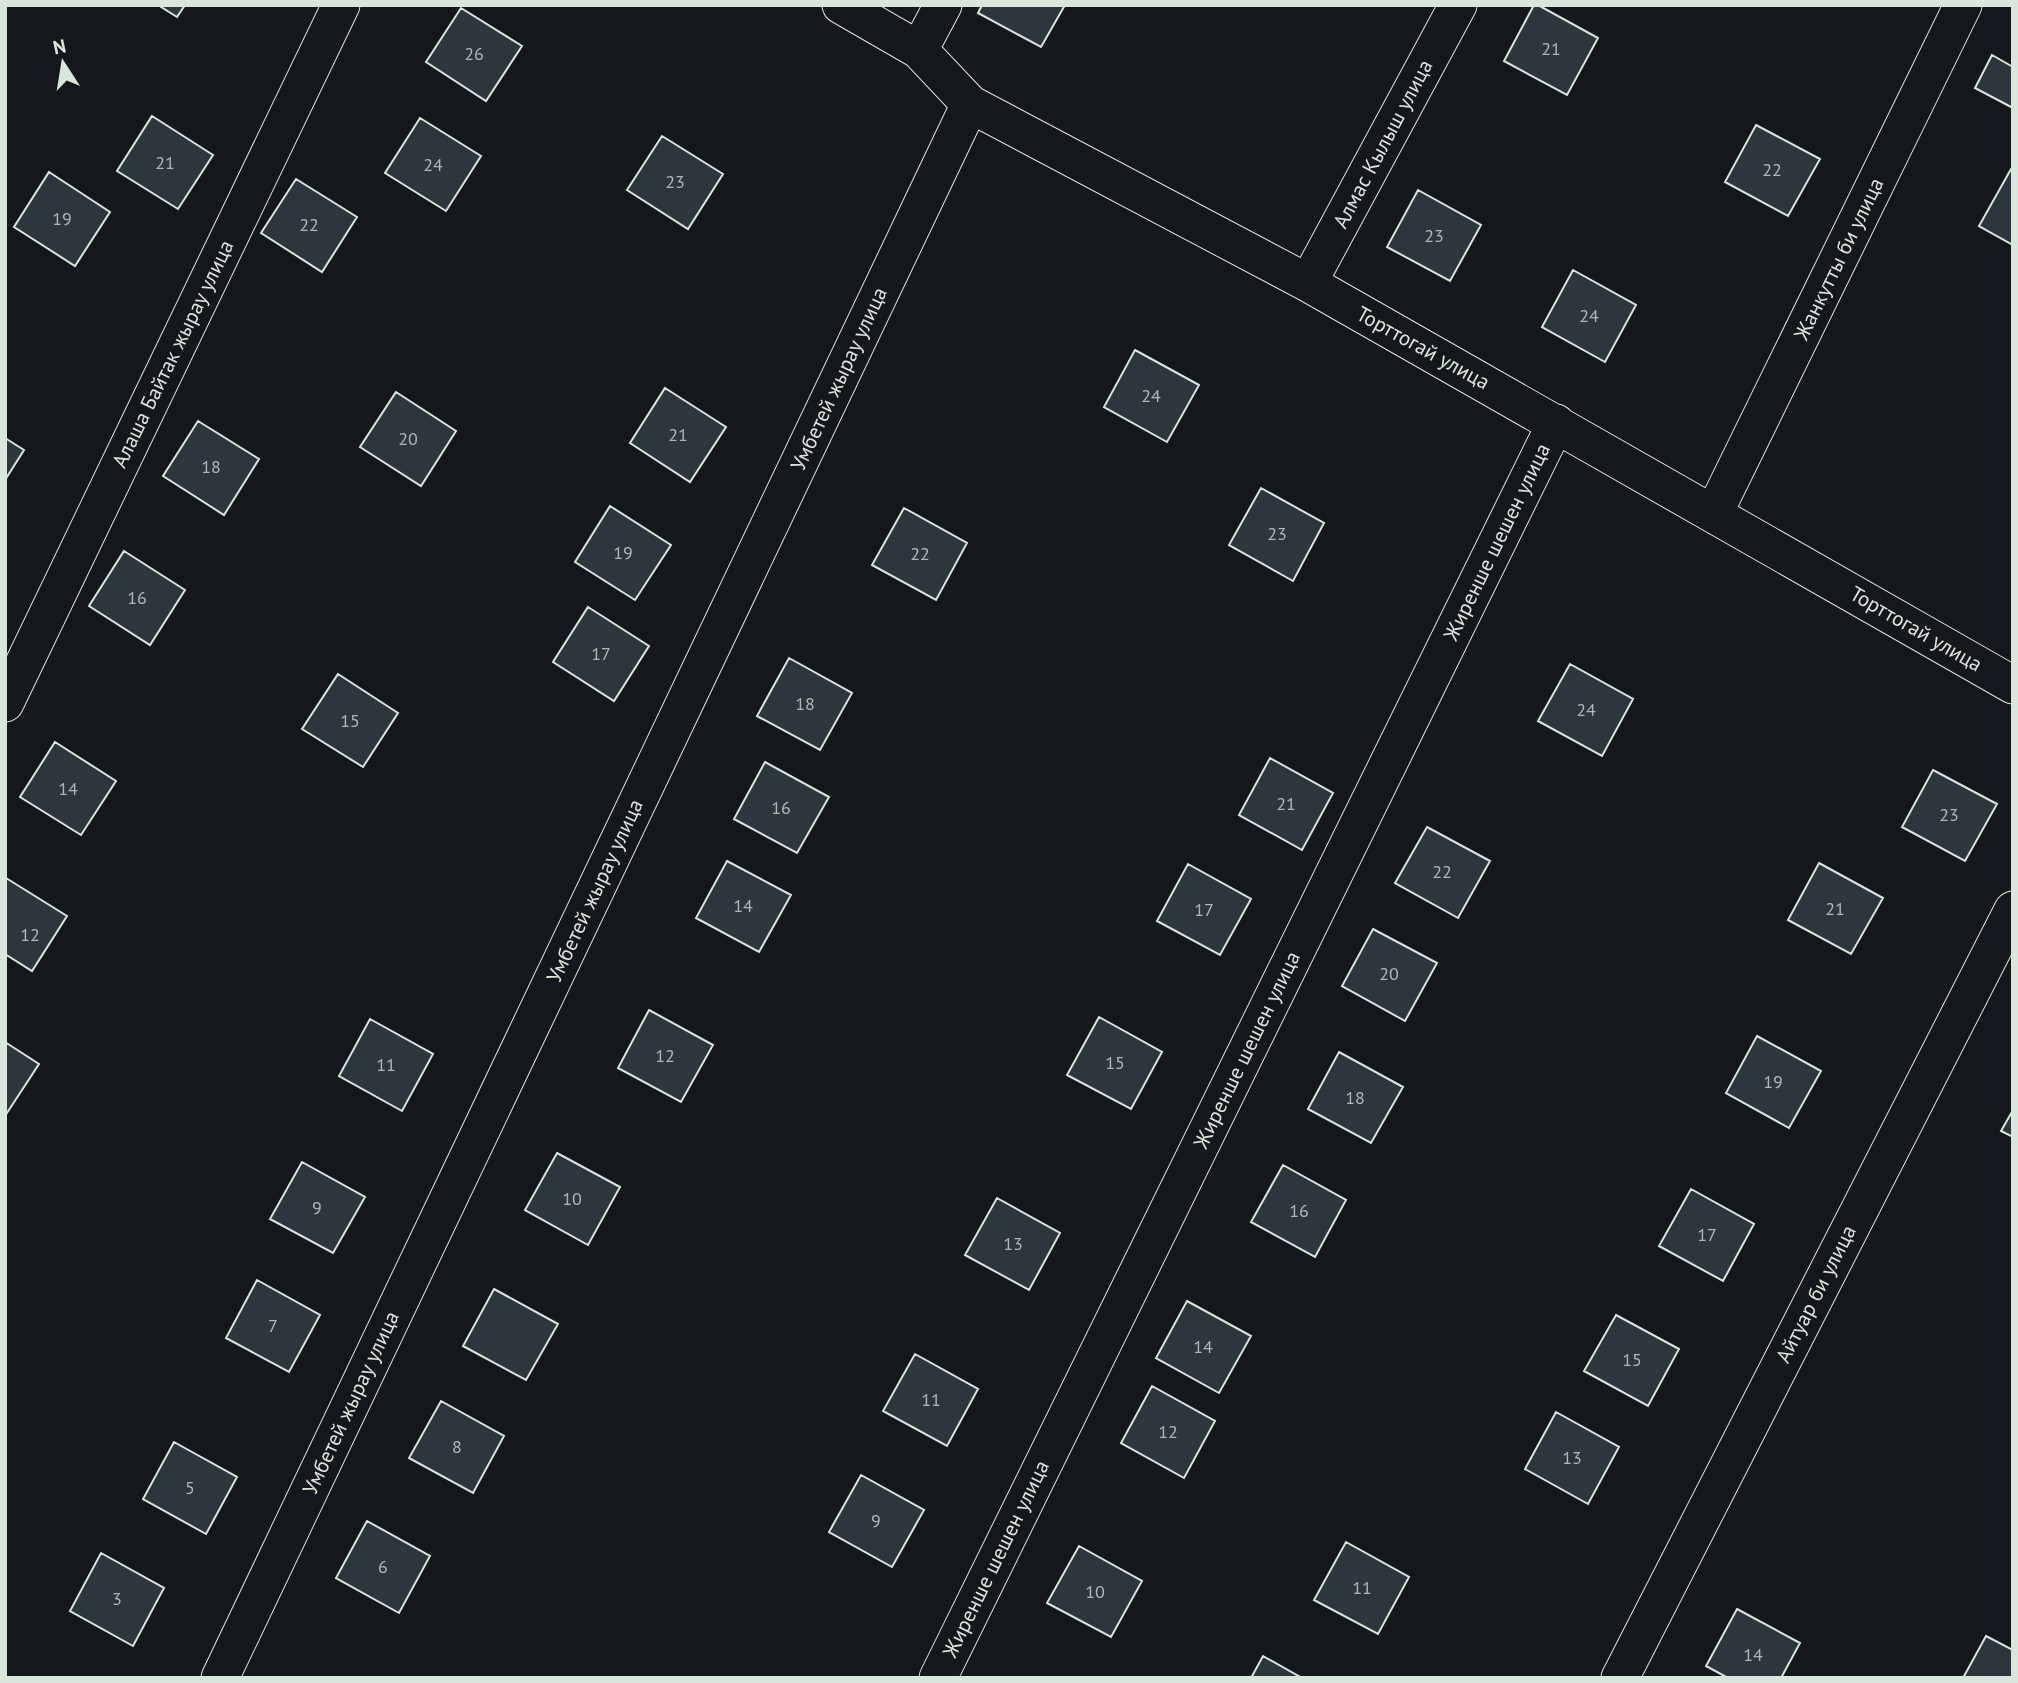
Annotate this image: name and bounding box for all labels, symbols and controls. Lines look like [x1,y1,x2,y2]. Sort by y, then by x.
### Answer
north arrow [28,28,98,98]
text: N [51,33,68,59]
house number: 21 [1541,37,1561,60]
house number: 26 [464,42,484,65]
street label: Алмас Кылыш улица [1327,55,1438,233]
house number: 21 [155,151,175,174]
house number: 24 [423,153,443,176]
house number: 22 [1762,158,1782,181]
house number: 23 [665,170,685,193]
street label: Жанкутты би улица [1787,173,1890,345]
house number: 19 [52,207,72,230]
house number: 22 [299,213,319,236]
house number: 23 [1424,224,1444,247]
street label: Алаша Байтак жырау улица [106,235,239,472]
street label: Умбетей жырау улица [784,283,893,475]
street label: Торттогай улица [1352,300,1495,395]
house number: 24 [1579,304,1599,327]
house number: 24 [1141,384,1161,407]
house number: 21 [668,423,688,446]
house number: 20 [398,427,418,450]
street label: Жиренше шешен улица [1437,439,1556,646]
house number: 18 [201,455,221,478]
house number: 23 [1267,522,1287,545]
house number: 19 [613,541,633,564]
house number: 22 [910,542,930,565]
street label: Торттогай улица [1845,580,1987,677]
house number: 16 [127,586,147,609]
house number: 17 [591,642,611,665]
house number: 18 [795,692,815,715]
house number: 24 [1576,698,1596,721]
house number: 15 [340,709,360,732]
house number: 14 [58,777,78,800]
house number: 21 [1276,792,1296,815]
street label: Умбетей жырау улица [540,795,649,987]
house number: 16 [771,796,791,819]
house number: 23 [1939,803,1959,826]
house number: 22 [1432,860,1452,883]
house number: 14 [733,894,753,917]
house number: 21 [1825,897,1845,920]
house number: 17 [1194,898,1214,921]
house number: 12 [20,923,40,946]
street label: Жиренше шешен улица [1187,947,1306,1154]
house number: 20 [1379,962,1399,985]
house number: 12 [655,1044,675,1067]
house number: 15 [1105,1051,1125,1074]
house number: 11 [376,1053,396,1076]
house number: 19 [1763,1070,1783,1093]
house number: 18 [1345,1086,1365,1109]
house number: 10 [562,1187,582,1210]
house number: 9 [312,1196,322,1219]
house number: 16 [1289,1199,1309,1222]
street label: Айтуар би улица [1769,1220,1862,1367]
house number: 17 [1697,1223,1717,1246]
house number: 13 [1003,1232,1023,1255]
street label: Умбетей жырау улица [296,1307,405,1499]
house number: 7 [268,1314,278,1337]
house number: 14 [1193,1335,1213,1358]
house number: 15 [1622,1348,1642,1371]
house number: 11 [921,1388,941,1411]
house number: 12 [1158,1420,1178,1443]
house number: 8 [452,1435,462,1458]
house number: 13 [1562,1446,1582,1469]
street label: Жиренше шешен улица [936,1456,1055,1663]
house number: 5 [185,1476,195,1499]
house number: 9 [871,1509,881,1532]
house number: 6 [378,1555,388,1578]
house number: 11 [1352,1576,1372,1599]
house number: 10 [1085,1580,1105,1603]
house number: 3 [112,1587,122,1610]
house number: 14 [1743,1643,1763,1666]

